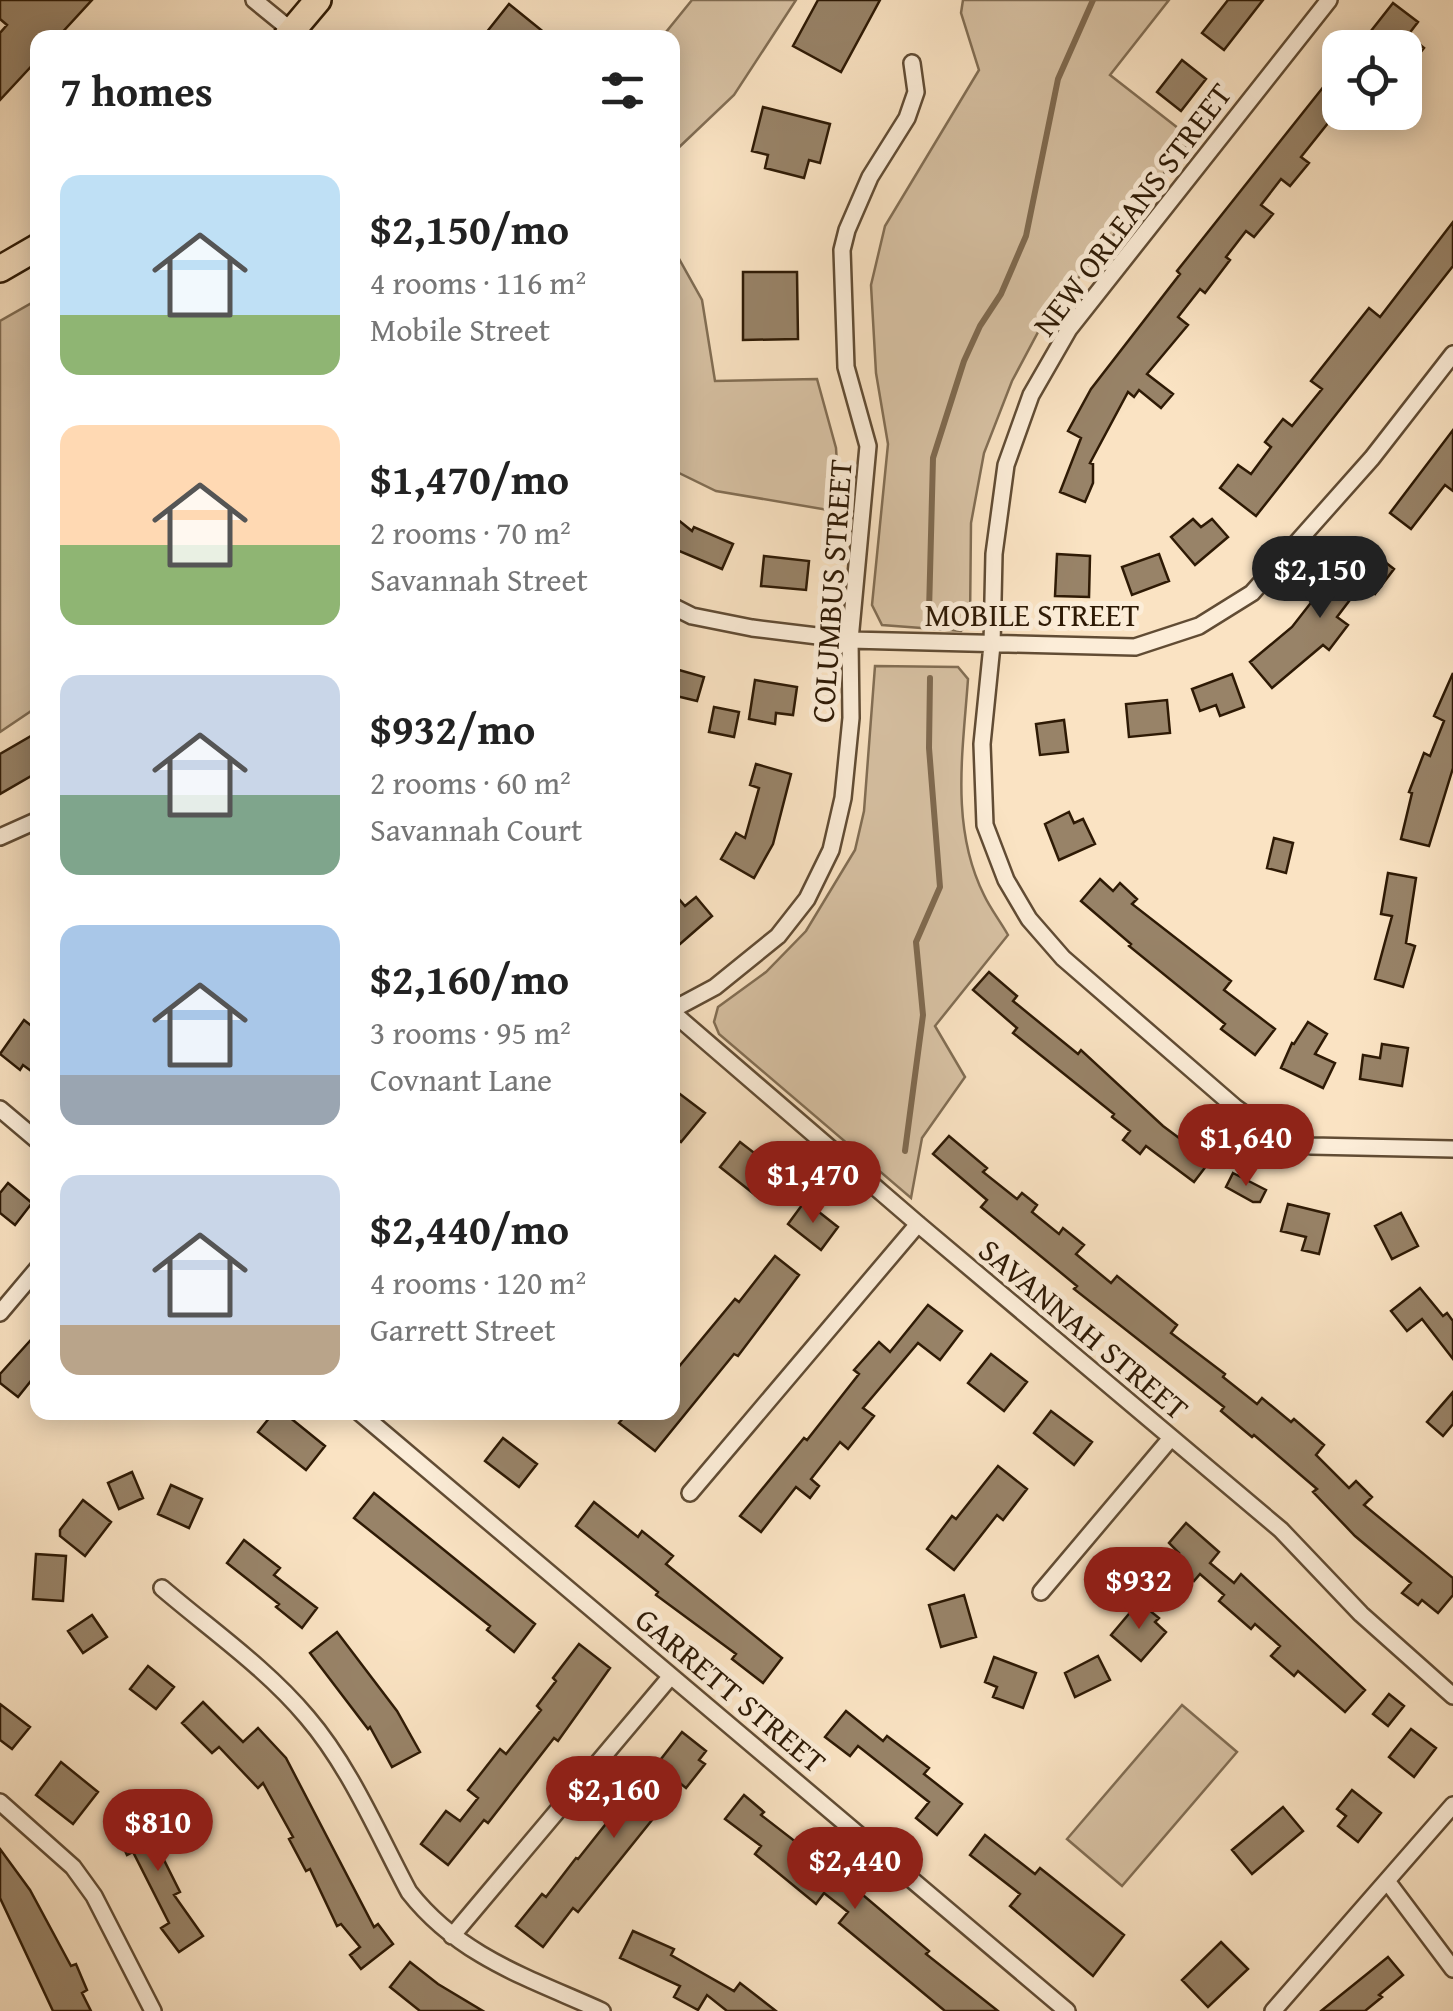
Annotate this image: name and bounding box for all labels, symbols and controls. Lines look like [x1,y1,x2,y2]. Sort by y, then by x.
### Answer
map controls [1322,30,1422,130]
button: locate [1322,30,1422,130]
text: 7 homes [60,60,213,121]
icon: filters [595,63,650,118]
street label: NEW ORLEANS STREET [1021,72,1243,345]
text: $2,150/mo [370,198,569,259]
icon: home [140,215,260,335]
text: 4 rooms · 116 m² [370,259,586,306]
text: Mobile Street [370,306,550,353]
text: $1,470/mo [370,448,569,509]
street label: COLUMBUS STREET [798,458,864,724]
icon: home [140,465,260,585]
text: 2 rooms · 70 m² [370,509,571,556]
pin: $2,150 [1239,536,1401,621]
text: $2,150 [1274,545,1366,592]
text: Savannah Street [370,556,588,603]
street label: MOBILE STREET [925,591,1139,638]
text: $932/mo [370,698,535,759]
icon: home [140,715,260,835]
text: 2 rooms · 60 m² [370,759,571,806]
text: Savannah Court [370,806,582,853]
text: $2,160/mo [370,948,569,1009]
icon: home [140,965,260,1085]
text: 3 rooms · 95 m² [370,1009,571,1056]
text: Covnant Lane [370,1056,552,1103]
pin: $1,640 [1165,1104,1327,1189]
text: $1,640 [1200,1113,1292,1160]
pin: $1,470 [732,1141,894,1226]
text: $1,470 [767,1150,859,1197]
text: $2,440/mo [370,1198,569,1259]
icon: home [140,1215,260,1335]
street label: SAVANNAH STREET [969,1227,1199,1431]
text: 4 rooms · 120 m² [370,1259,586,1306]
text: Garrett Street [370,1306,555,1353]
pin: $932 [1080,1547,1198,1632]
text: $932 [1106,1556,1172,1603]
street label: GARRETT STREET [625,1596,837,1784]
pin: $2,160 [533,1756,695,1841]
text: $2,160 [568,1765,660,1812]
pin: $810 [99,1789,217,1874]
text: $810 [125,1798,191,1845]
pin: $2,440 [774,1827,936,1912]
text: $2,440 [809,1836,901,1883]

